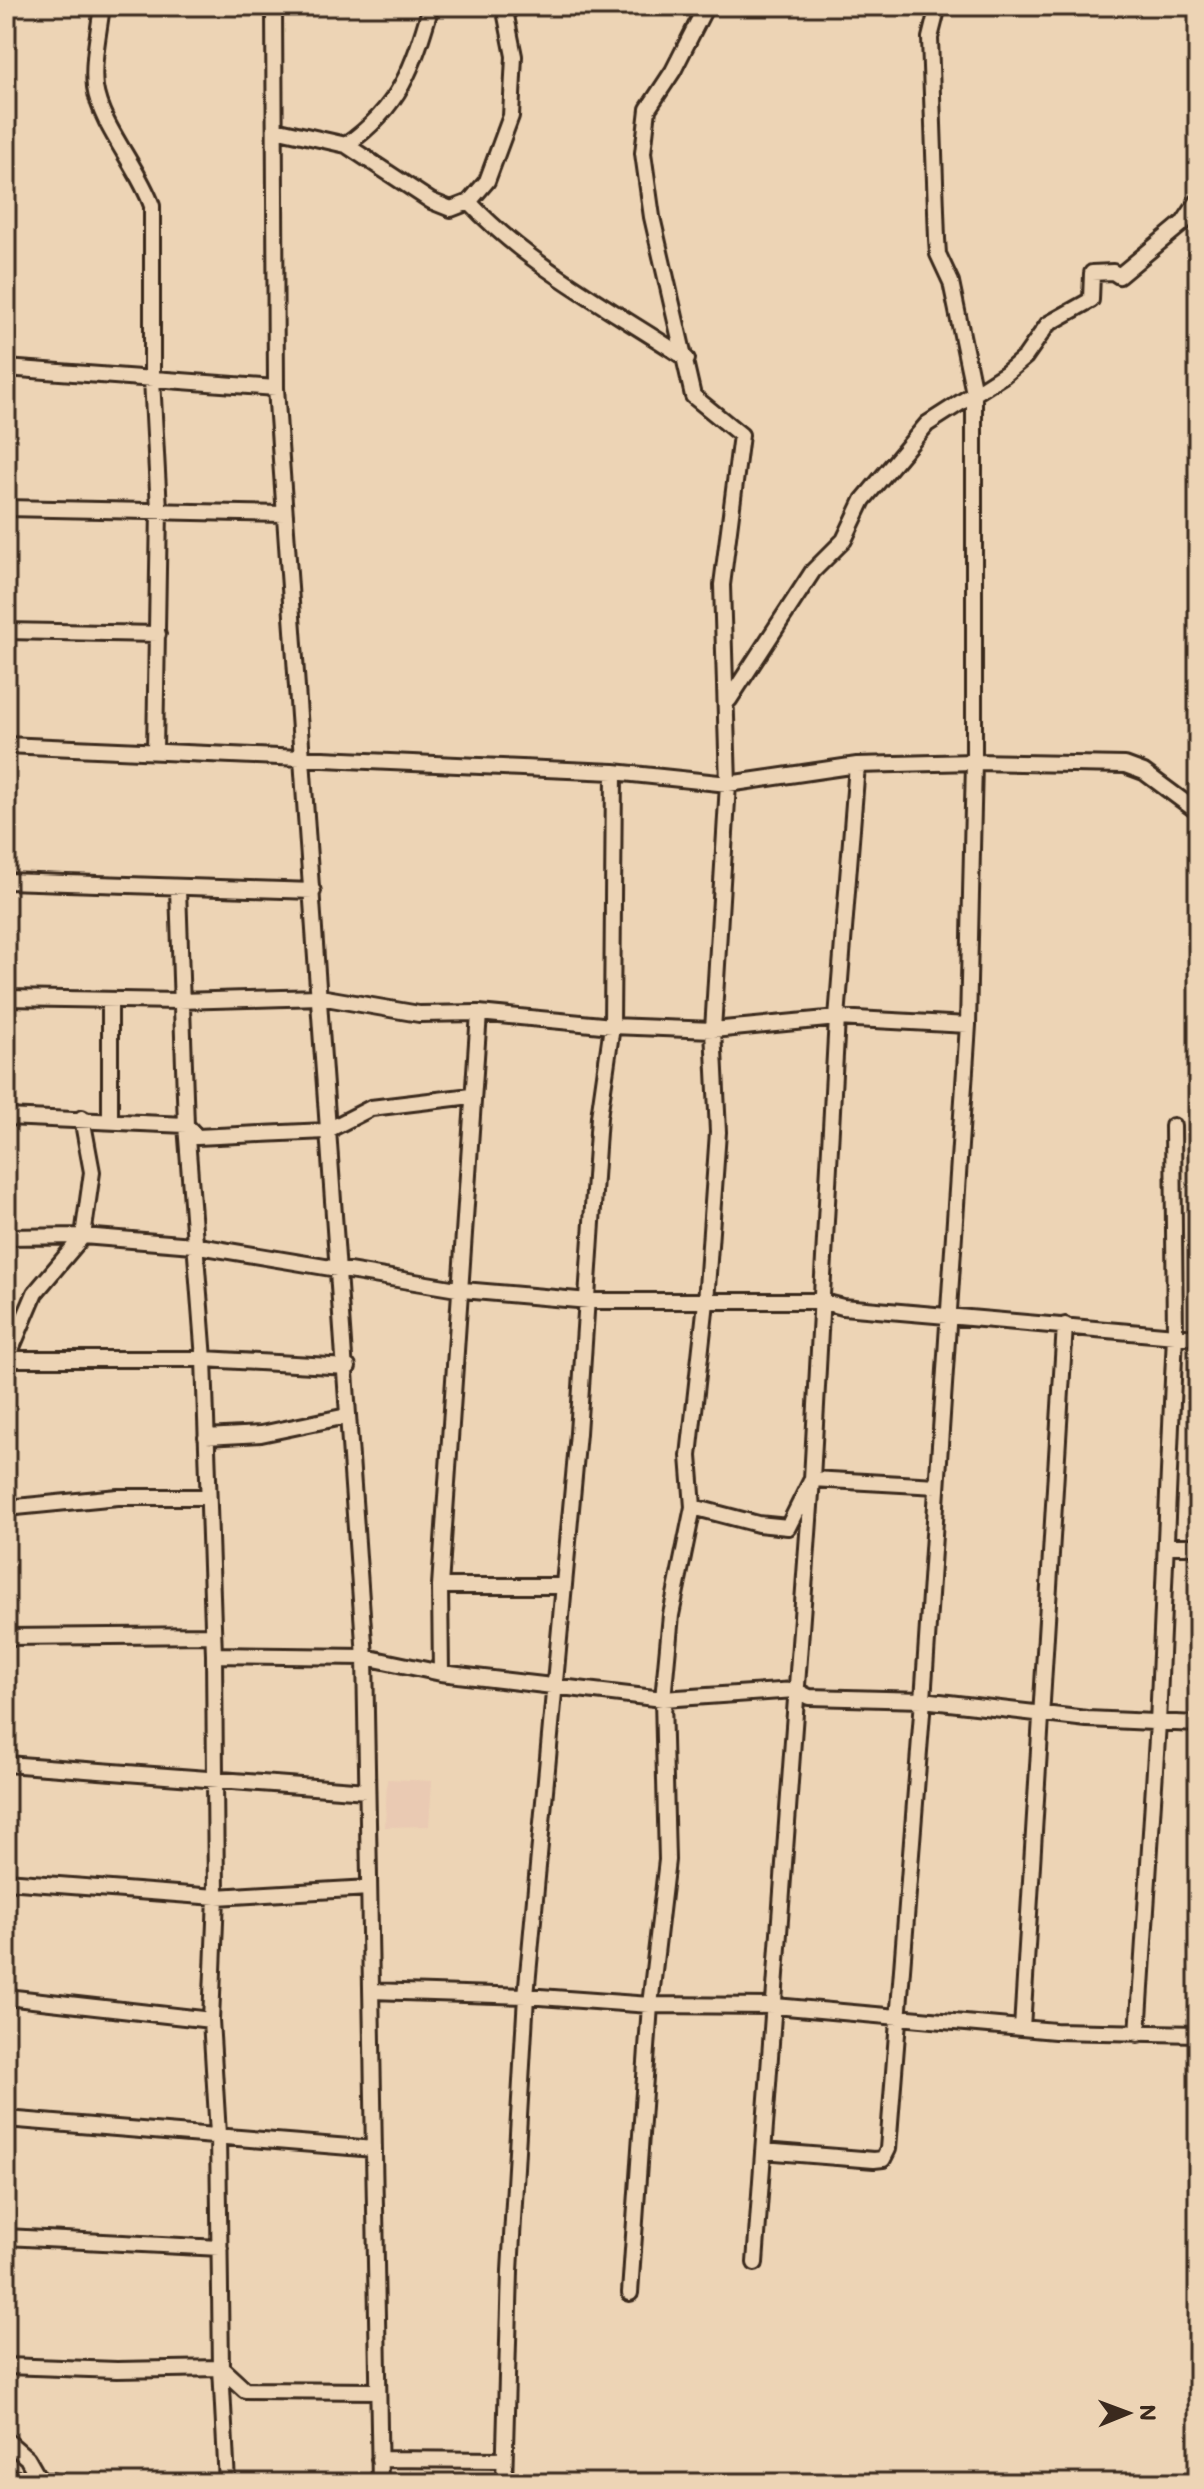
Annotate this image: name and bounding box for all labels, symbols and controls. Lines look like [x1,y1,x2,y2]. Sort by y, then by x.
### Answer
north arrow [1088,2373,1168,2453]
text: N [1134,2404,1163,2421]

